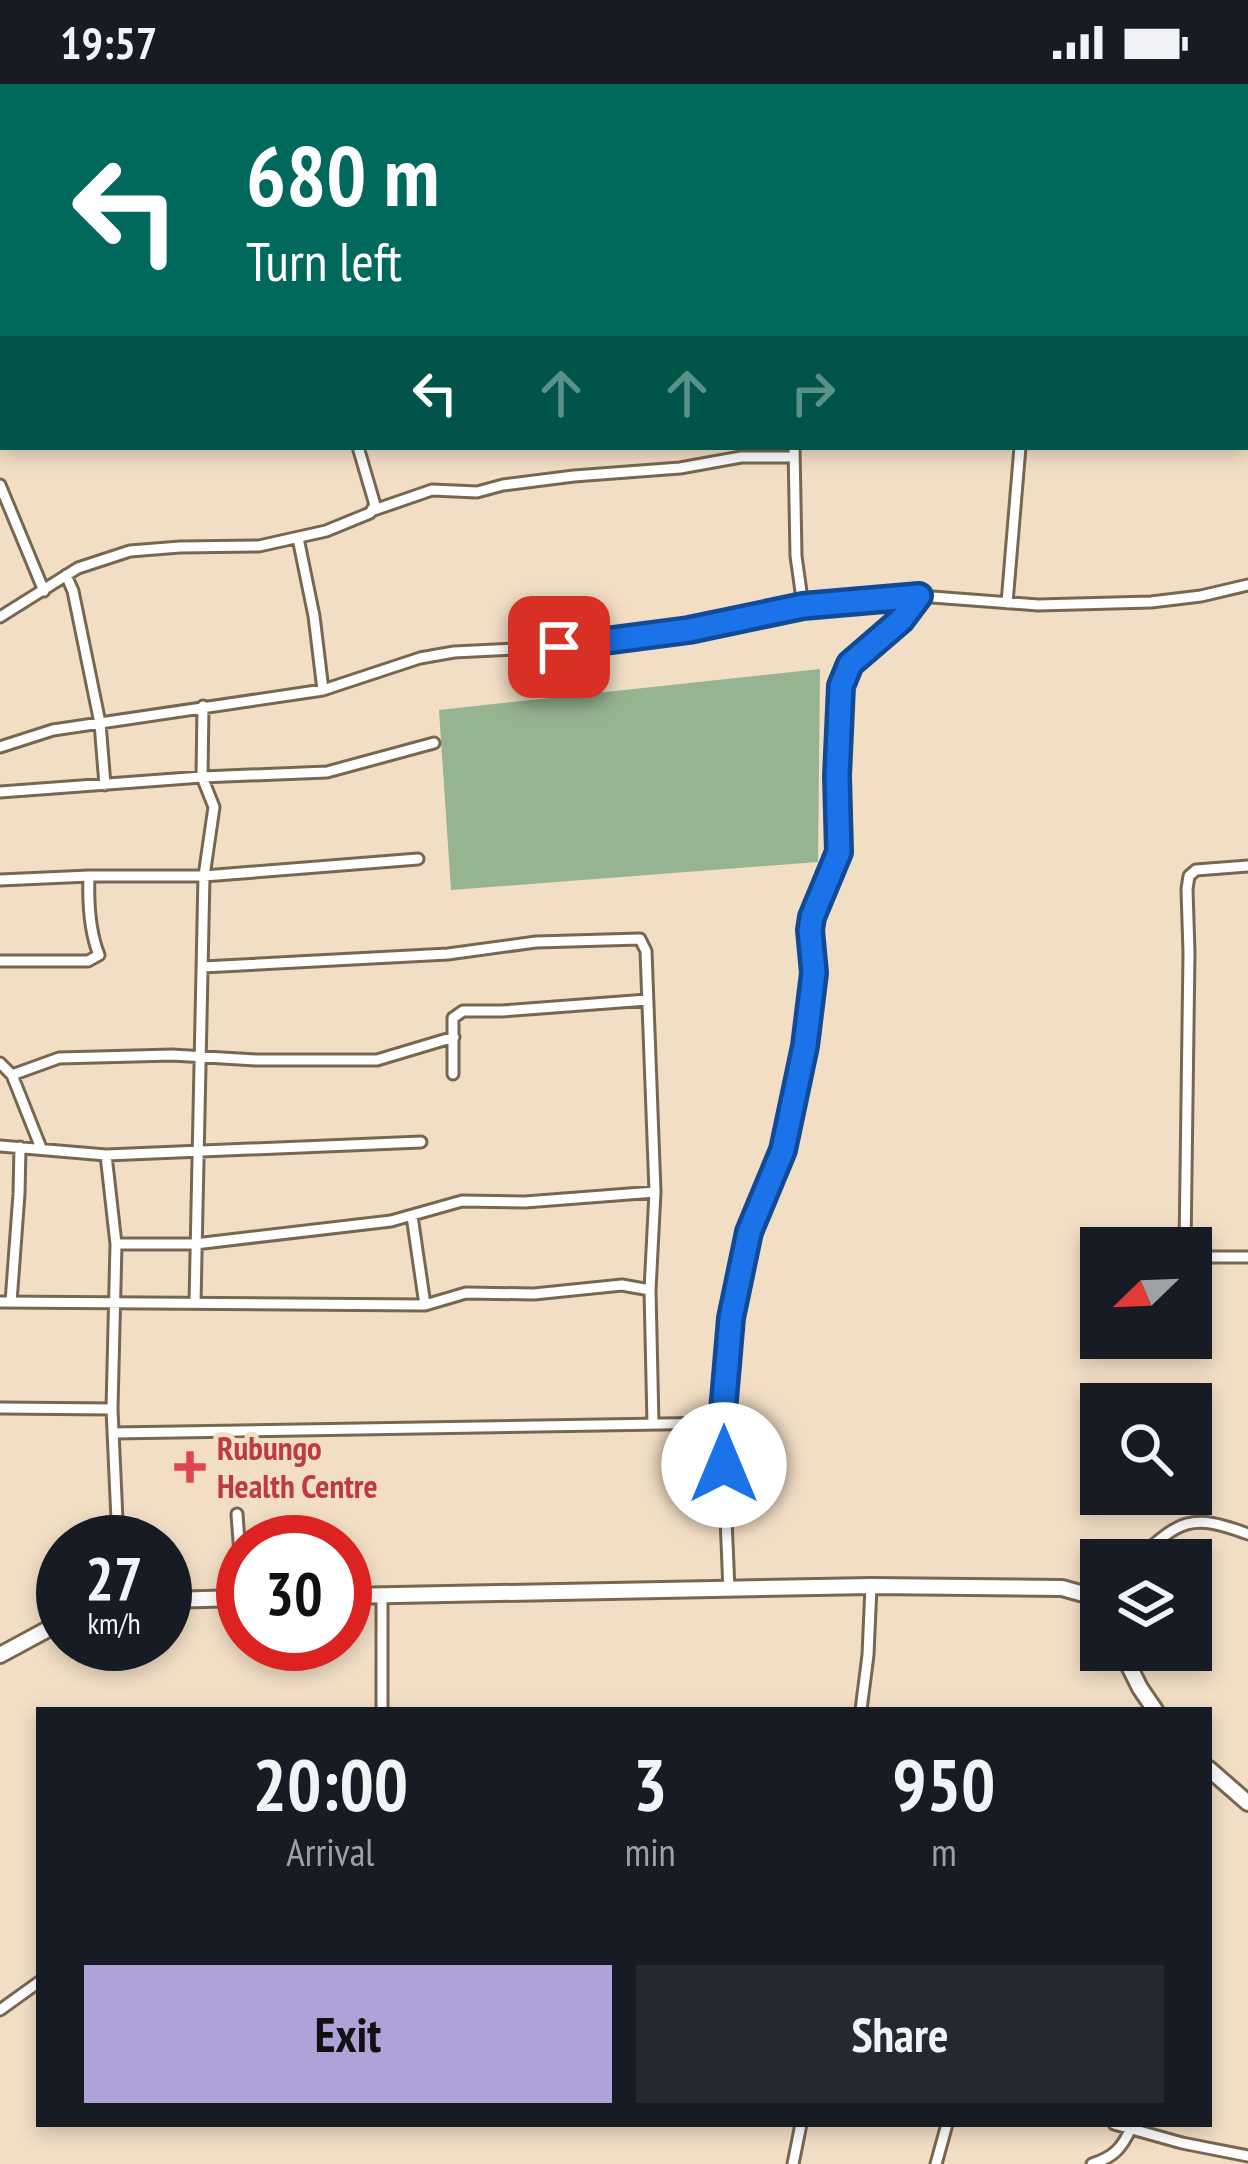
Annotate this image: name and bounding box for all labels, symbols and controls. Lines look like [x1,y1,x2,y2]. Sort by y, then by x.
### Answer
text: 19:57 [60,13,157,71]
text: 680 m [246,120,439,229]
icon: left [48,132,204,288]
text: Turn left [246,226,402,296]
icon: left [402,360,468,426]
icon: ahead [528,360,594,426]
icon: ahead [654,360,720,426]
icon: right [780,360,846,426]
pin [508,596,610,698]
icon: arrive [526,614,592,680]
north arrow [1080,1227,1212,1359]
map controls [1080,1227,1212,1671]
button: search [1080,1383,1212,1515]
position arrow [661,1402,787,1528]
place label: Rubungo Health Centre [217,1426,378,1507]
marker: Rubungo Health Centre [174,1451,206,1483]
speed limit sign: 30 [216,1515,372,1671]
text: 27 [85,1539,143,1617]
button: layers [1080,1539,1212,1671]
text: km/h [87,1603,141,1642]
text: 20:00 [253,1737,408,1830]
text: 3 [633,1737,667,1830]
text: 950 [892,1737,995,1830]
text: Arrival [286,1826,374,1877]
text: min [625,1826,676,1877]
text: m [931,1826,957,1877]
button: Exit [84,1965,612,2103]
button: Share [636,1965,1164,2103]

